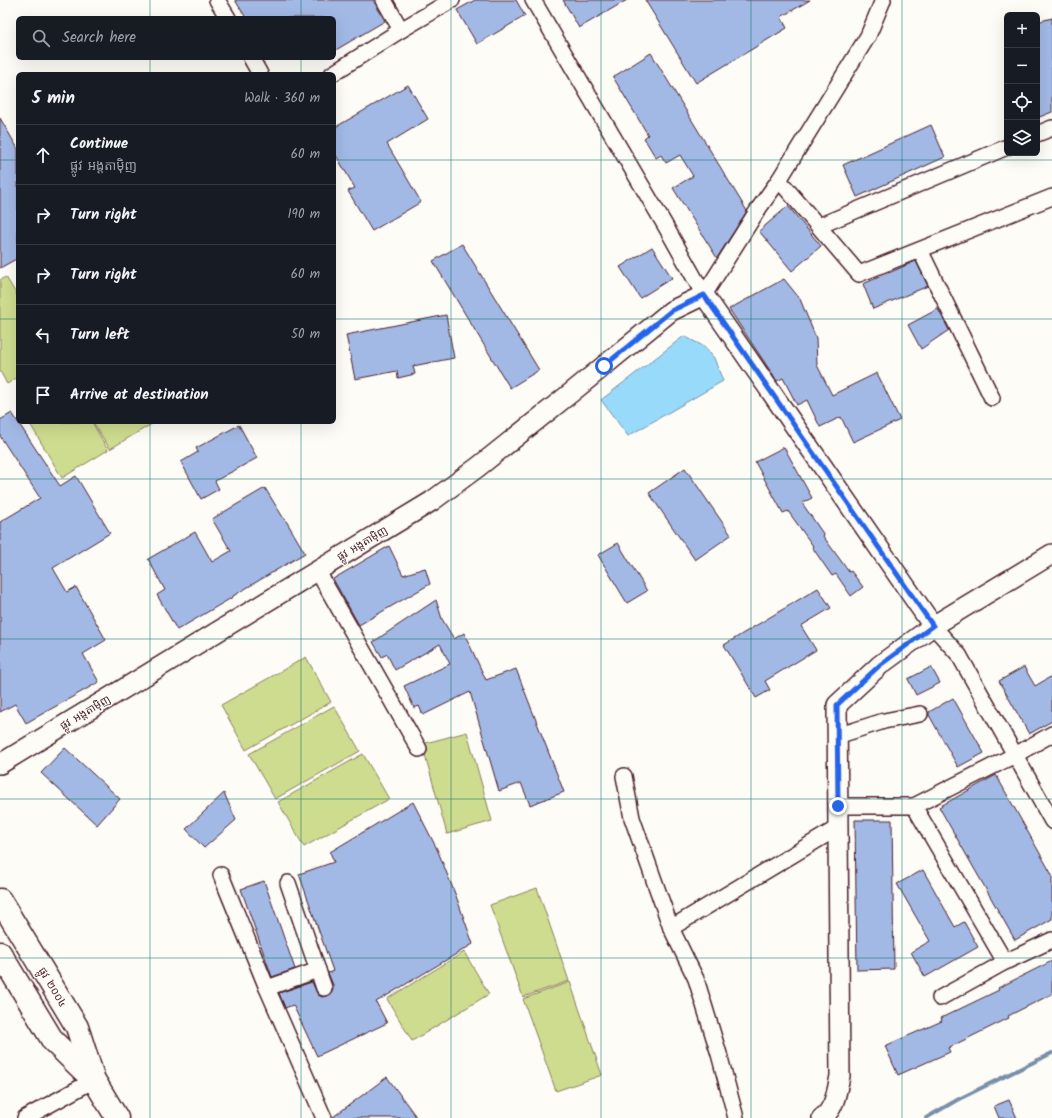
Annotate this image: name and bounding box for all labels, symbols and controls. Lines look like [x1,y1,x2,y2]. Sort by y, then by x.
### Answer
map controls [1004,12,1040,156]
button: + [1004,12,1040,48]
search box [16,16,336,60]
text: Search here [62,26,136,50]
icon: search [30,27,52,49]
button: − [1004,48,1040,84]
button: locate [1004,84,1040,120]
text: 5 min [32,85,75,112]
text: Walk · 360 m [244,88,320,109]
button: layers [1004,120,1040,156]
text: Continue [70,132,128,156]
icon: ahead [32,144,54,166]
text: 60 m [291,144,320,165]
text: ផ្លូវ អង្តតាម៉ិញ [70,156,137,177]
text: Turn right [70,203,137,227]
icon: right [32,204,54,226]
text: 190 m [288,204,320,225]
text: Turn right [70,263,137,287]
icon: right [32,264,54,286]
text: 60 m [291,264,320,285]
text: Turn left [70,323,130,347]
icon: left [32,324,54,346]
text: 50 m [291,324,320,345]
route start [595,357,613,375]
text: Arrive at destination [70,383,209,407]
icon: arrive [32,384,54,406]
street label: ផ្លូវ អង្តតាម៉ិញ [334,522,392,566]
street label: ផ្លូវ អង្តតាម៉ិញ [57,691,115,735]
route end [829,797,847,815]
street label: ផ្លូវ ២០០៤ [33,964,71,1011]

